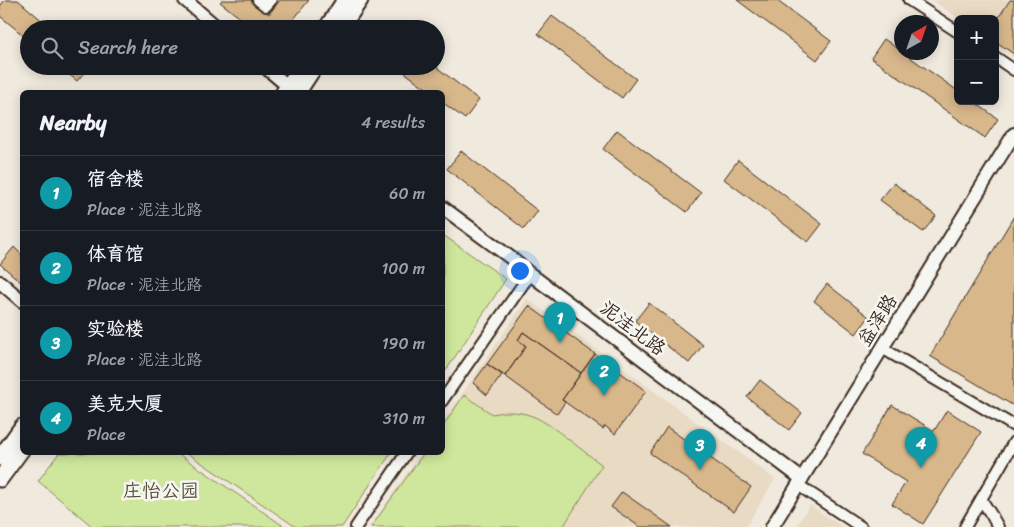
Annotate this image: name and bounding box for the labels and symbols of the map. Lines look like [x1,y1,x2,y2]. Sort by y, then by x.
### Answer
north arrow [894,15,939,60]
your location [507,258,533,284]
street label: 益泽路 [848,287,906,353]
street label: 泥洼北路 [593,292,673,364]
pin: 1 [544,302,576,343]
pin: 2 [588,355,620,396]
pin: 4 [905,427,937,468]
pin: 3 [684,429,716,470]
park label: 庄怡公园 [123,474,199,507]

